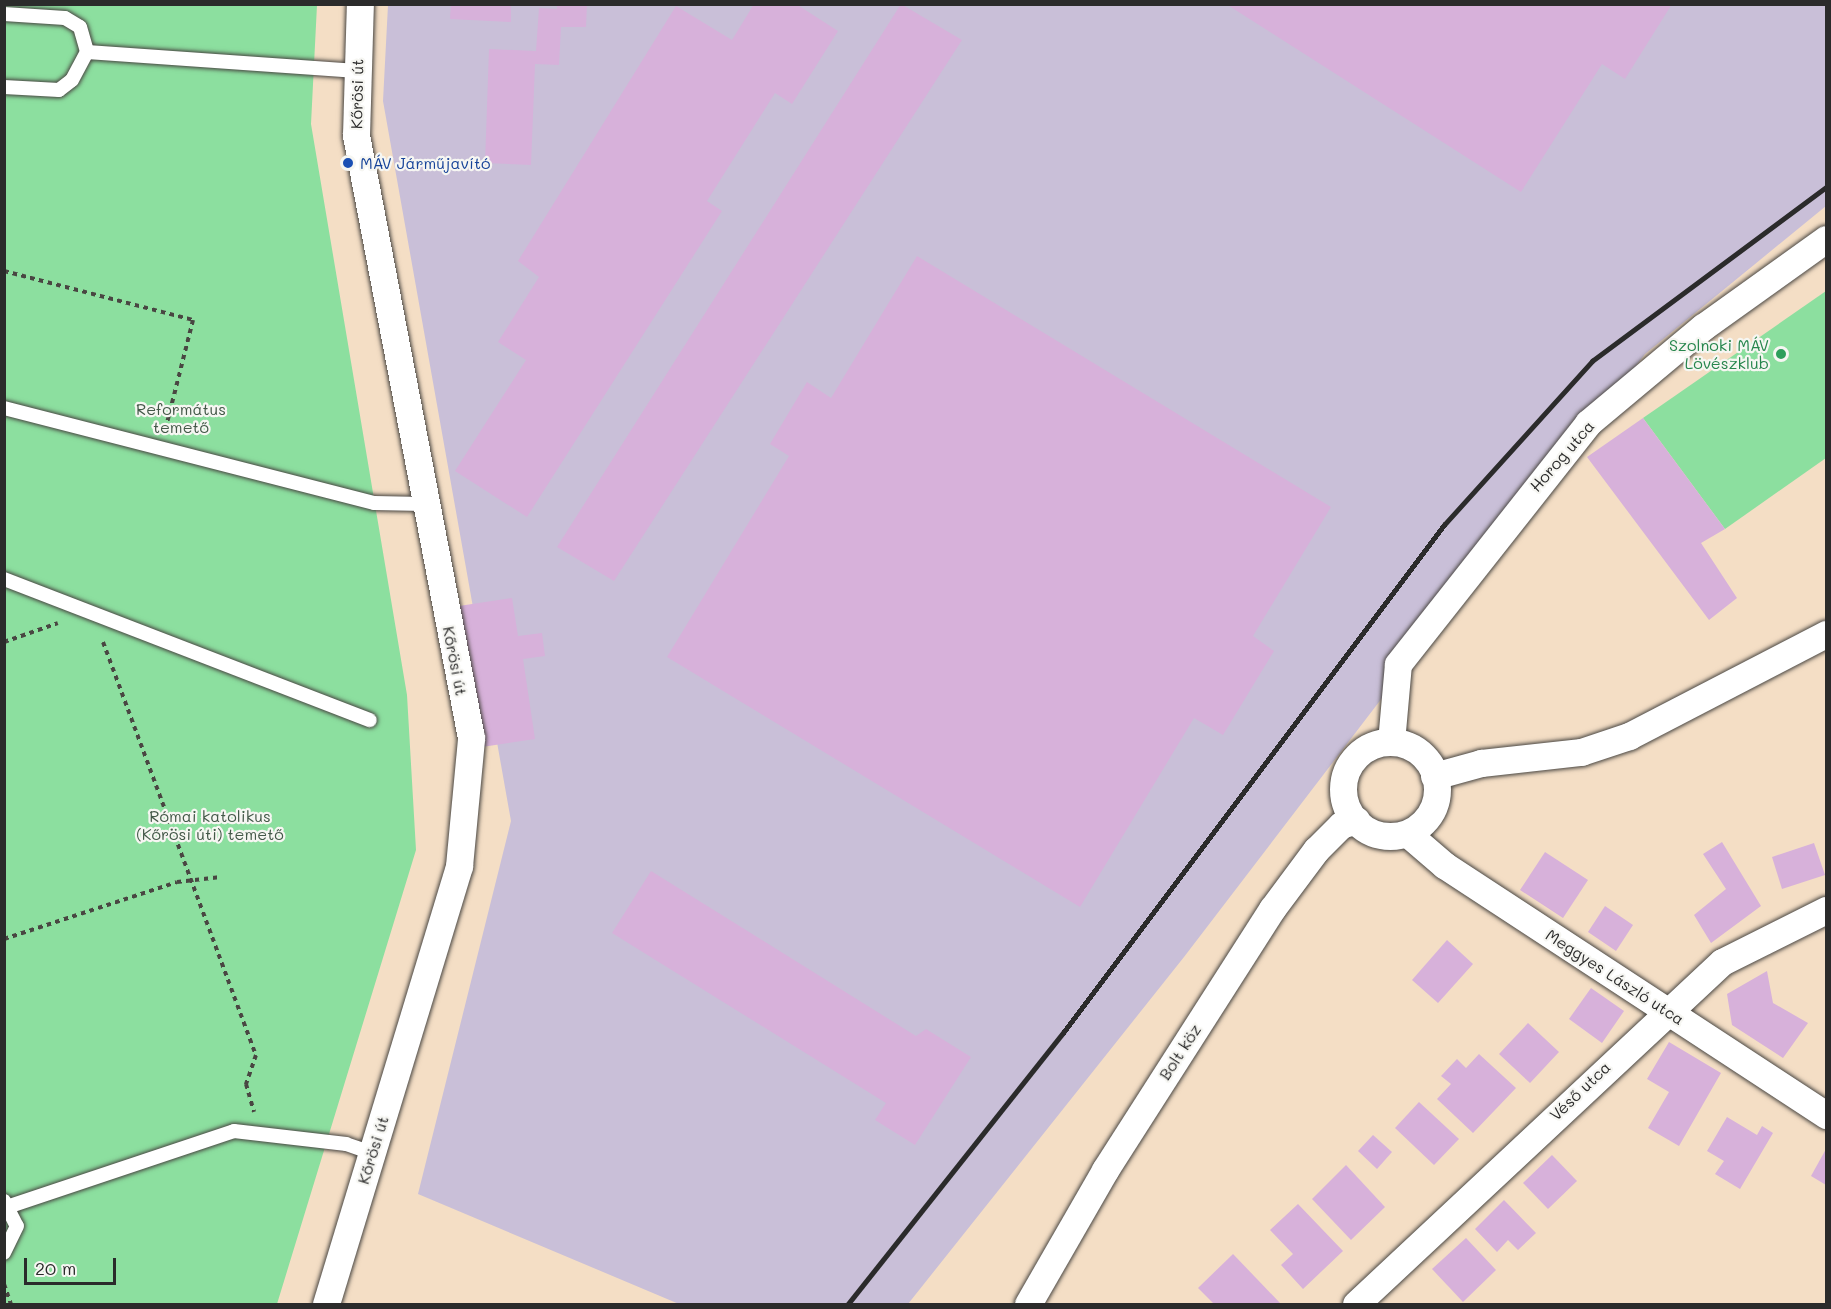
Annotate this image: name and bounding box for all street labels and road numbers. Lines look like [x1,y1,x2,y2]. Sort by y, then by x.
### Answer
street label: Kőrösi út [347,59,367,129]
street label: Horog utca [1526,417,1598,495]
street label: Kőrösi út [439,625,471,697]
street label: Meggyes László utca [1542,925,1688,1029]
street label: Bolt köz [1155,1021,1205,1083]
street label: Véső utca [1546,1057,1614,1125]
street label: Kőrösi út [354,1114,392,1186]

